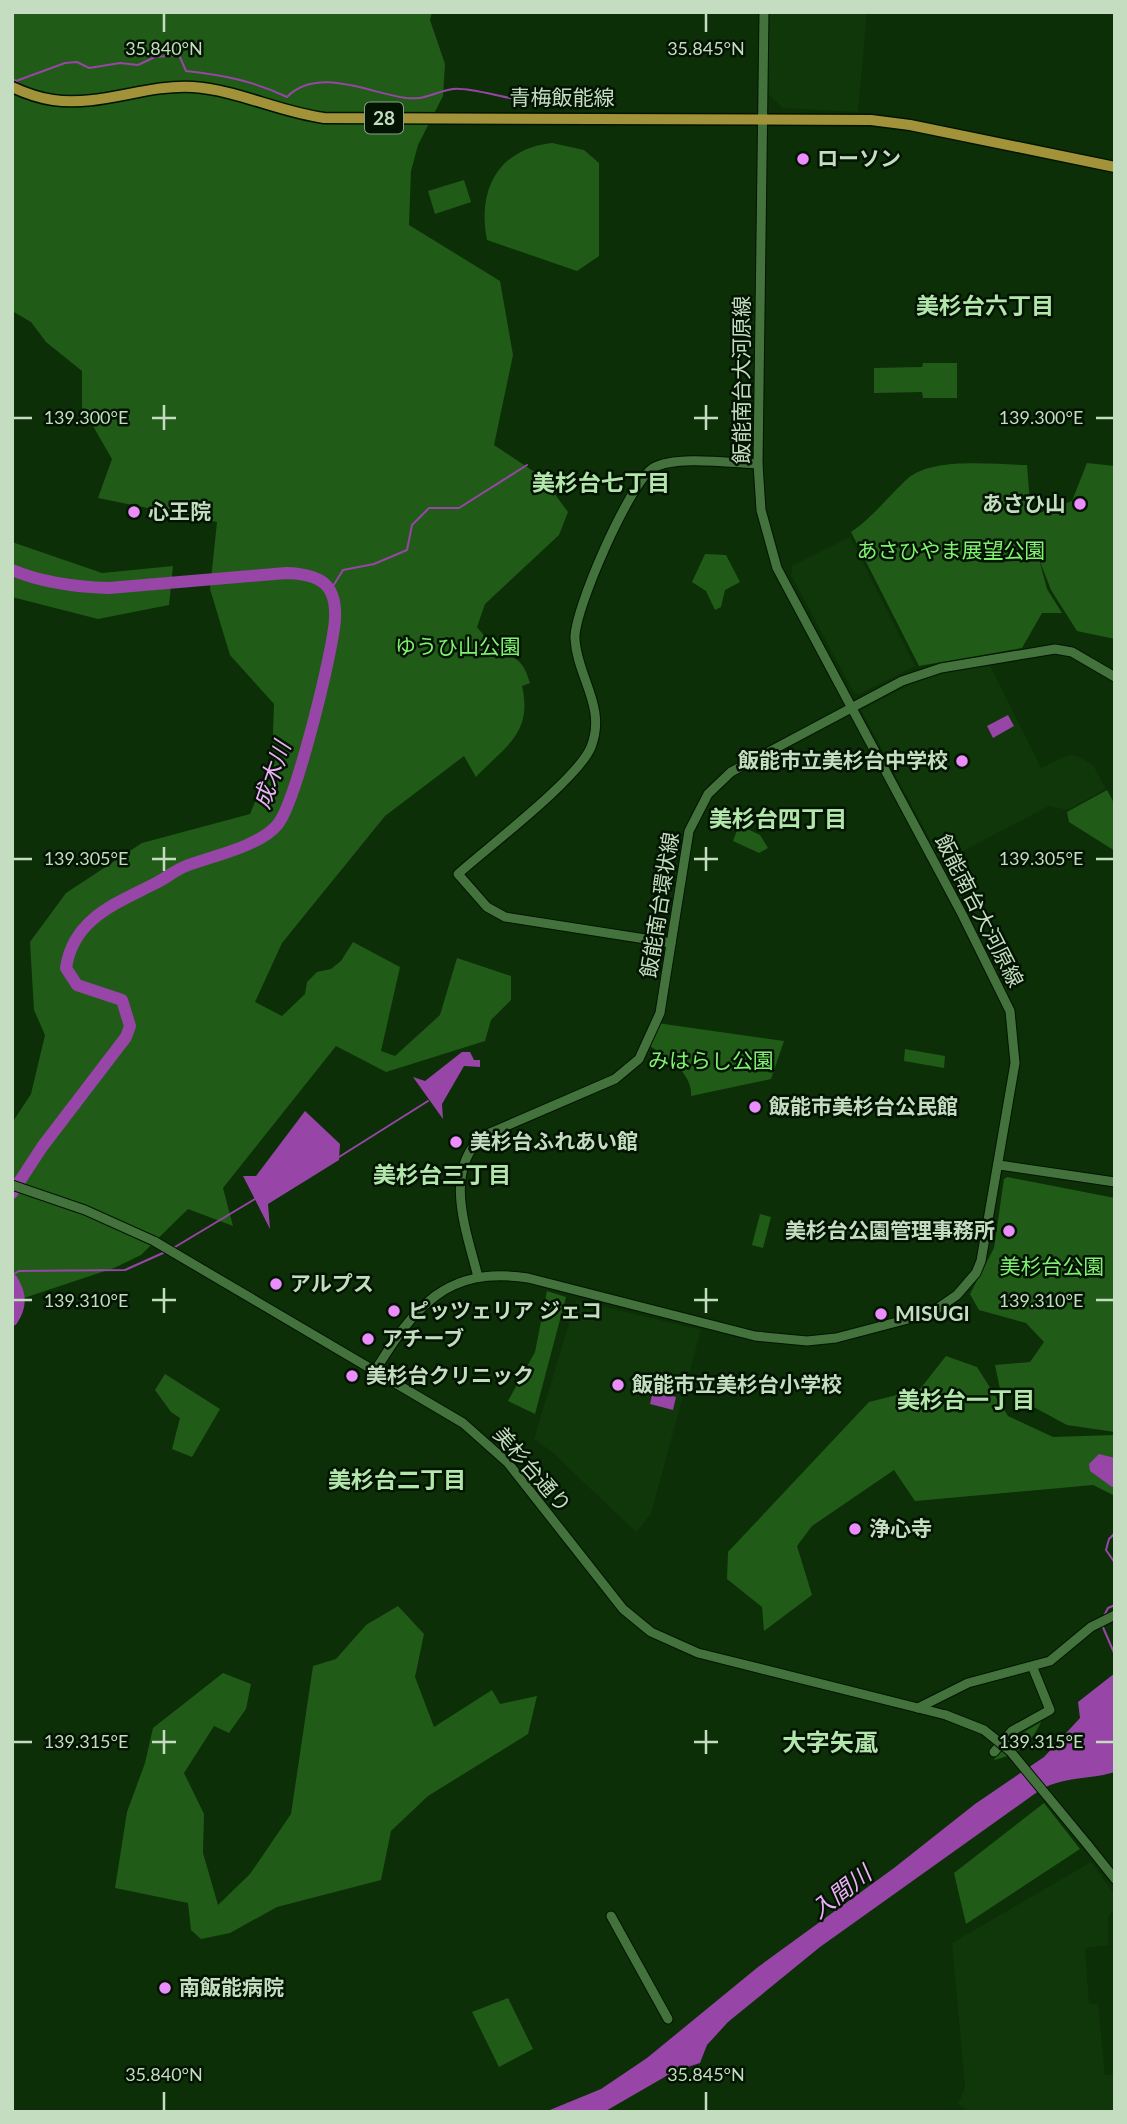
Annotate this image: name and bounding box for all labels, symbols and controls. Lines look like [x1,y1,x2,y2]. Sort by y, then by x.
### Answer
text: 35.840°N [125,37,203,59]
text: 35.845°N [667,37,745,59]
street label: 青梅飯能線 [510,84,615,109]
road number: 28 [365,102,403,134]
place label: ローソン [817,145,901,170]
marker: ローソン [795,151,811,167]
district label: 美杉台六丁目 [916,291,1054,319]
street label: 飯能南台大河原線 [728,296,753,464]
text: 139.300°E [44,406,128,428]
text: 139.300°E [999,406,1083,428]
district label: 美杉台七丁目 [532,468,670,496]
place label: あさひ山 [982,490,1066,515]
marker: あさひ山 [1072,496,1088,512]
place label: 心王院 [148,498,211,523]
marker: 心王院 [126,504,142,520]
park label: あさひやま展望公園 [857,537,1046,562]
park label: ゆうひ山公園 [395,633,521,658]
water label: 成木川 [247,735,297,812]
place label: 飯能市立美杉台中学校 [737,747,948,772]
marker: 飯能市立美杉台中学校 [954,753,970,769]
district label: 美杉台四丁目 [709,804,847,832]
street label: 飯能南台環状線 [635,830,682,979]
street label: 飯能南台大河原線 [931,830,1030,991]
text: 139.305°E [44,847,128,869]
text: 139.305°E [999,847,1083,869]
park label: みはらし公園 [648,1047,774,1072]
place label: 飯能市美杉台公民館 [768,1093,958,1118]
marker: 飯能市美杉台公民館 [747,1099,763,1115]
place label: 美杉台ふれあい館 [470,1128,638,1153]
marker: 美杉台ふれあい館 [448,1134,464,1150]
district label: 美杉台三丁目 [373,1160,511,1188]
place label: 美杉台公園管理事務所 [785,1217,995,1242]
marker: 美杉台公園管理事務所 [1001,1223,1017,1239]
park label: 美杉台公園 [1000,1253,1105,1278]
place label: アルプス [290,1270,374,1295]
marker: アルプス [268,1276,284,1292]
text: 139.310°E [44,1289,128,1311]
text: 139.310°E [999,1289,1083,1311]
place label: ピッツェリア ジェコ [408,1297,602,1322]
place label: MISUGI [895,1300,970,1325]
marker: ピッツェリア ジェコ [386,1303,402,1319]
marker: MISUGI [873,1306,889,1322]
place label: アチーブ [382,1325,464,1350]
marker: アチーブ [360,1331,376,1347]
place label: 美杉台クリニック [366,1362,534,1387]
marker: 美杉台クリニック [344,1368,360,1384]
place label: 飯能市立美杉台小学校 [631,1371,842,1396]
marker: 飯能市立美杉台小学校 [610,1377,626,1393]
district label: 美杉台一丁目 [897,1385,1035,1413]
street label: 美杉台通り [489,1421,577,1517]
district label: 美杉台二丁目 [328,1465,466,1493]
place label: 浄心寺 [869,1515,932,1540]
marker: 浄心寺 [847,1521,863,1537]
district label: 大字矢颪 [782,1727,878,1756]
text: 139.315°E [44,1730,128,1752]
text: 139.315°E [999,1730,1083,1752]
water label: 入間川 [805,1857,879,1923]
place label: 南飯能病院 [179,1974,284,1999]
marker: 南飯能病院 [157,1980,173,1996]
text: 35.840°N [125,2063,203,2085]
text: 35.845°N [667,2063,745,2085]

